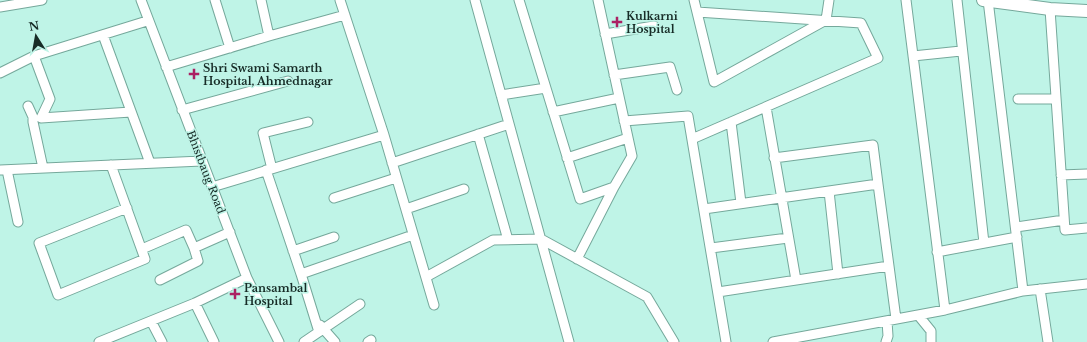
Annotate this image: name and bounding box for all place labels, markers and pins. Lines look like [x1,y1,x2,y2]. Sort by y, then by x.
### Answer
place label: Kulkarni Hospital [626,9,678,36]
marker: Kulkarni Hospital [611,16,623,28]
place label: Shri Swami Samarth Hospital, Ahmednagar [203,61,333,88]
marker: Shri Swami Samarth Hospital, Ahmednagar [188,68,200,80]
place label: Pansambal Hospital [244,281,307,308]
marker: Pansambal Hospital [229,288,241,300]

